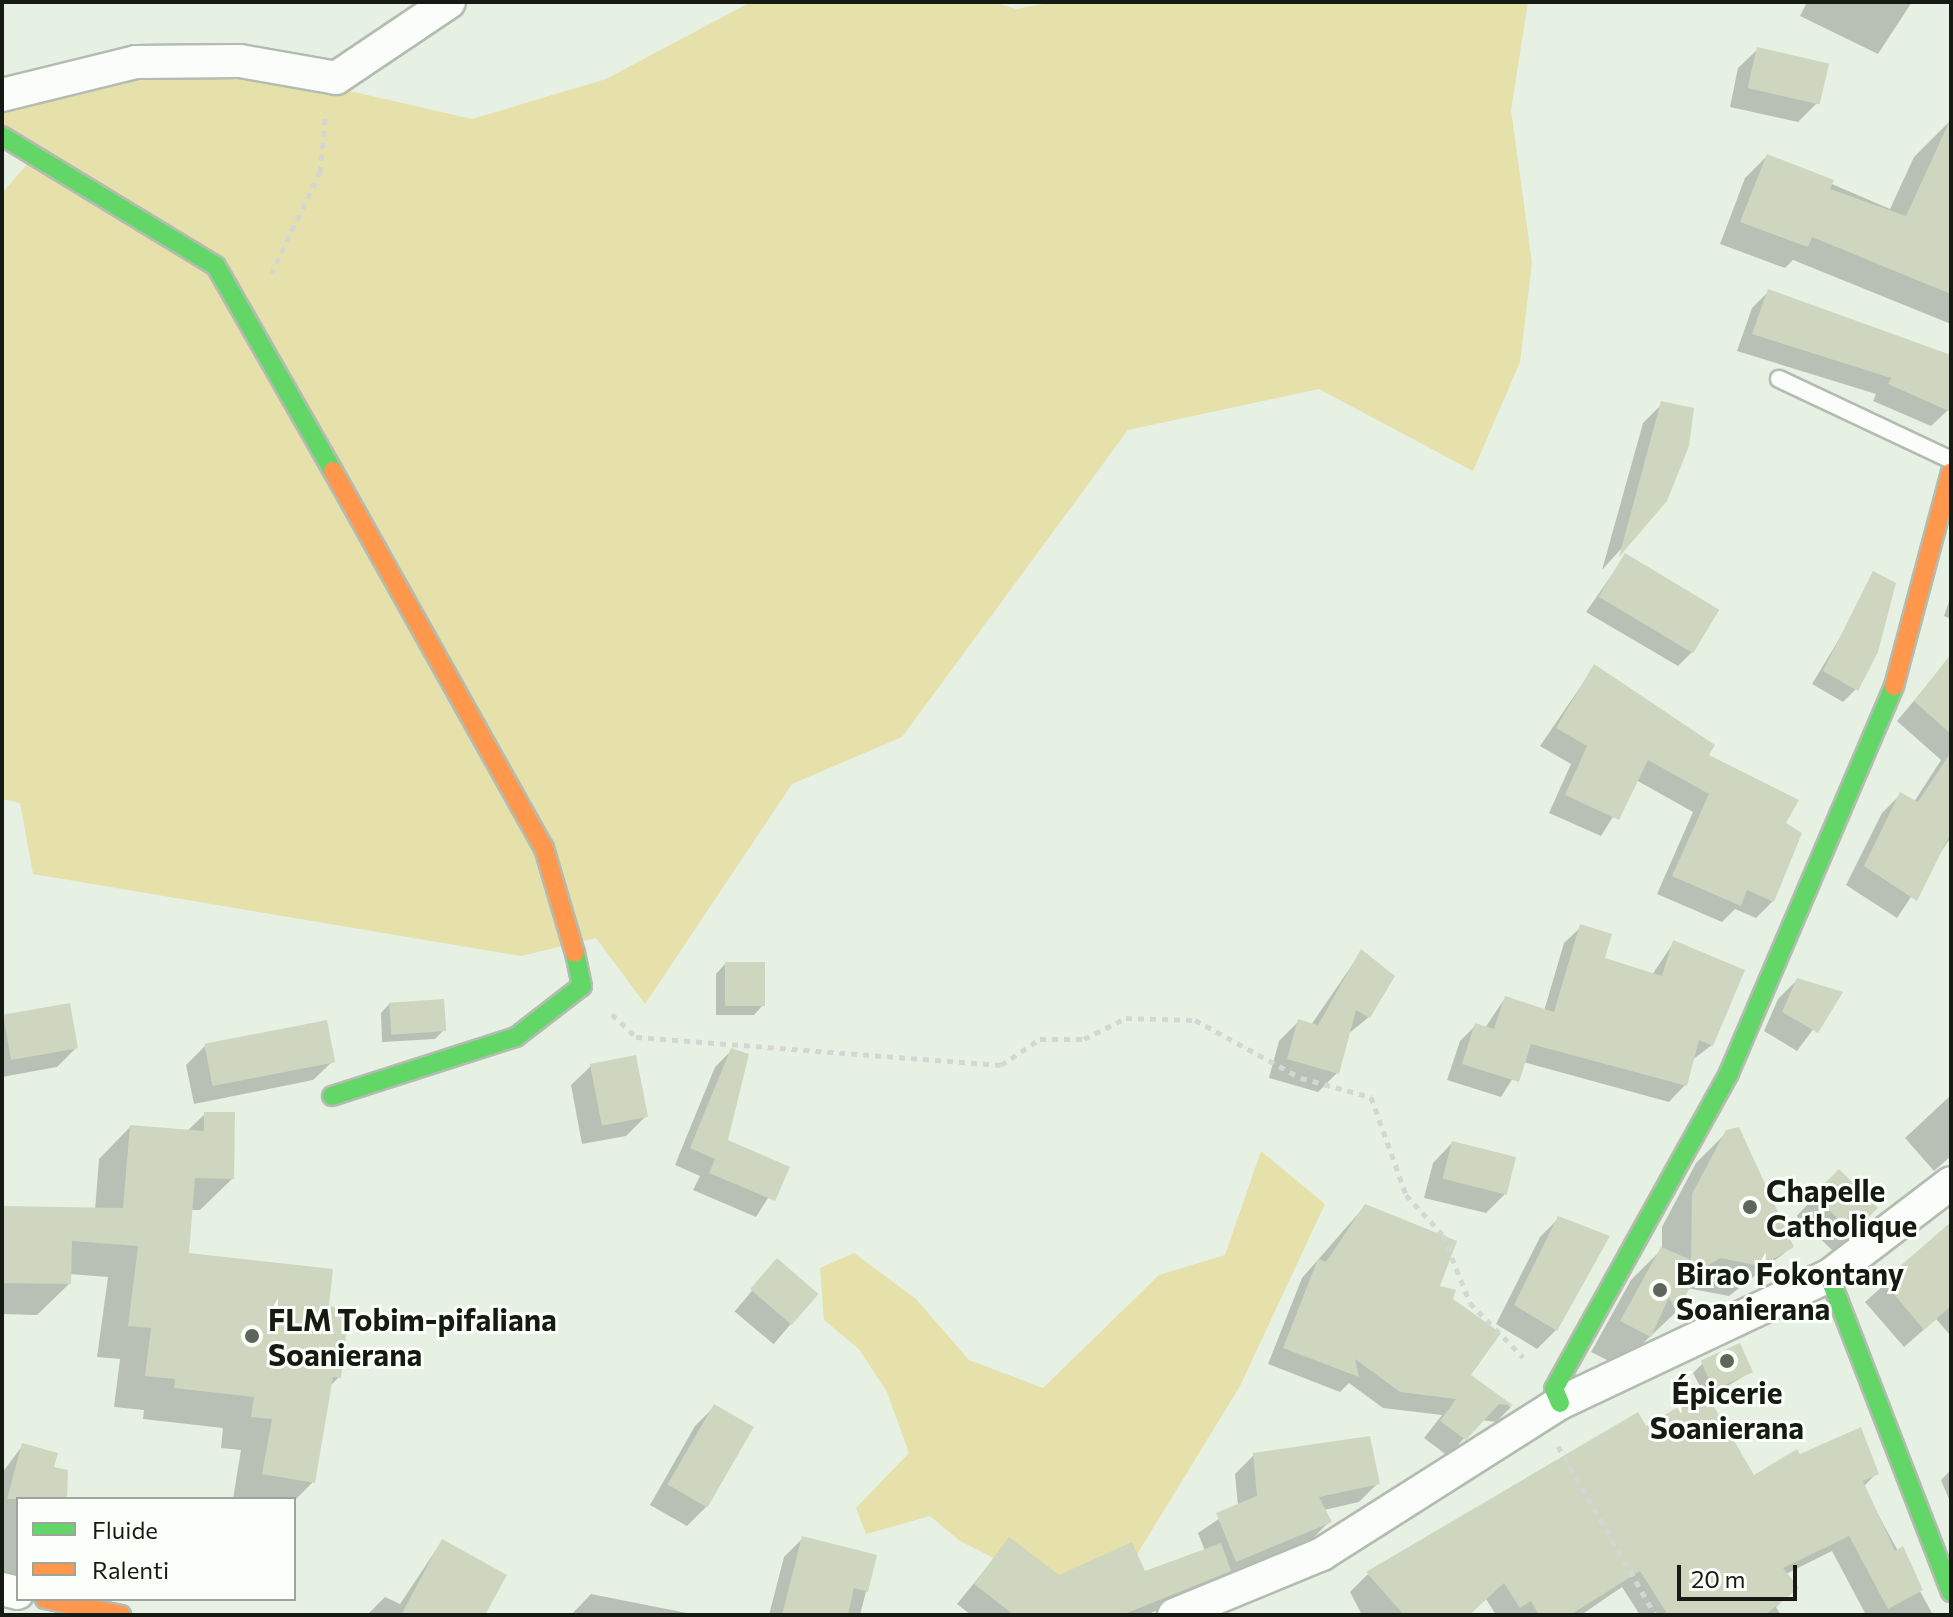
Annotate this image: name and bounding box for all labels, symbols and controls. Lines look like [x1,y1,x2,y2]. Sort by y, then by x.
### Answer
place label: Chapelle Catholique [1766,1172,1917,1242]
marker: Chapelle Catholique [1741,1198,1759,1216]
place label: Birao Fokontany Soanierana [1676,1255,1904,1326]
marker: Birao Fokontany Soanierana [1651,1281,1669,1299]
place label: FLM Tobim-pifaliana Soanierana [268,1301,557,1372]
marker: FLM Tobim-pifaliana Soanierana [243,1327,261,1345]
marker: Épicerie Soanierana [1718,1352,1736,1370]
place label: Épicerie Soanierana [1650,1374,1804,1444]
legend [16,1497,296,1601]
text: Fluide [92,1515,158,1544]
scale bar [1681,1549,1801,1599]
text: Ralenti [92,1555,169,1584]
text: 20 m [1691,1564,1745,1593]

